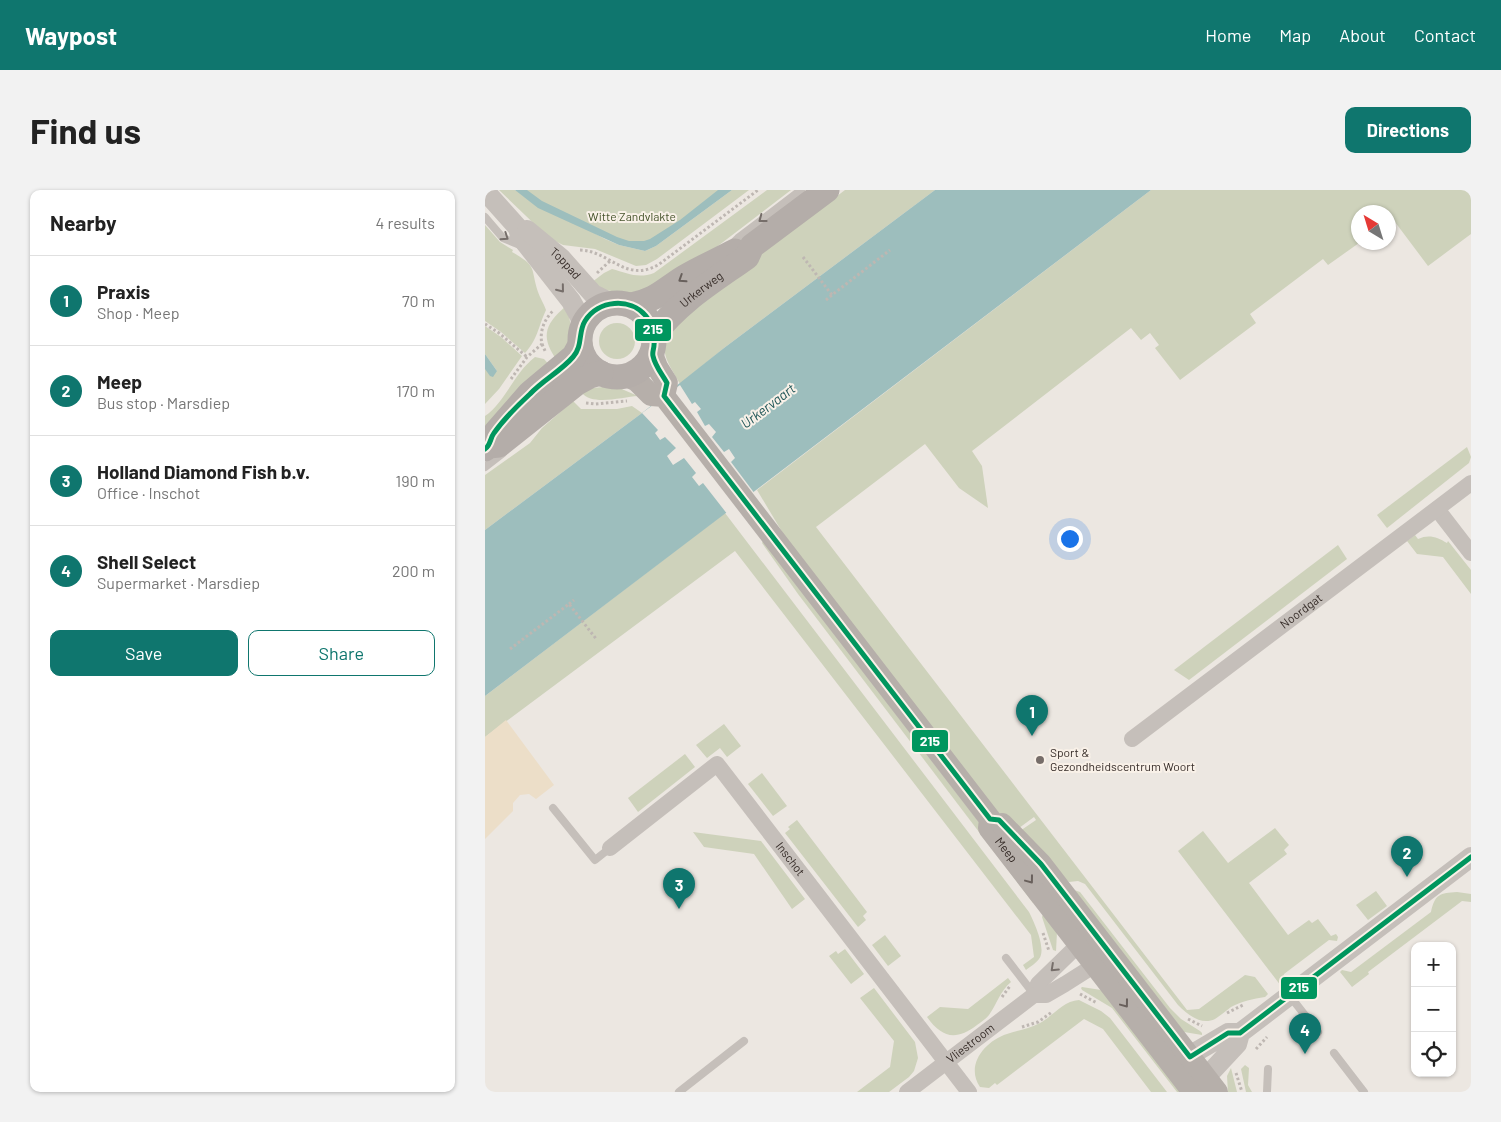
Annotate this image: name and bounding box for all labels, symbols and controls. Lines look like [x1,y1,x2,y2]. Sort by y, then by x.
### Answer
text: Waypost [25,21,117,50]
text: Home [1205,24,1251,46]
text: Map [1279,24,1311,46]
text: About [1339,24,1386,46]
text: Contact [1414,24,1476,46]
button: Directions [1345,107,1471,153]
text: Find us [30,109,141,151]
north arrow [1351,205,1396,250]
park label: Witte Zandvlakte [588,209,676,223]
text: Nearby [50,210,116,235]
text: 4 results [375,213,435,232]
one-way arrow [759,214,768,222]
one-way arrow [499,231,509,240]
street label: Toppad [548,244,584,282]
street label: Urkerweg [677,268,725,310]
one-way arrow [678,273,687,283]
text: Praxis [97,280,150,303]
one-way arrow [556,283,564,292]
text: 1 [63,291,69,310]
text: 70 m [402,291,435,310]
text: Shop · Meep [97,303,180,322]
line badge: 215 [634,318,672,342]
text: 215 [643,320,664,337]
text: Meep [97,370,142,393]
water label: Urkervaart [737,380,798,432]
text: 2 [62,381,70,400]
text: 170 m [396,381,435,400]
text: Bus stop · Marsdiep [97,393,230,412]
text: Holland Diamond Fish b.v. [97,460,310,483]
text: 3 [62,471,70,490]
text: 190 m [396,471,435,490]
text: Office · Inschot [97,483,200,502]
your location [1057,526,1083,552]
text: Shell Select [97,550,196,573]
text: 4 [61,561,71,580]
text: 200 m [392,561,435,580]
text: Supermarket · Marsdiep [97,573,260,592]
street label: Noordgat [1277,590,1324,631]
button: Save [50,630,238,676]
button: Share [248,630,435,676]
pin: 1 [1016,695,1048,736]
line badge: 215 [911,729,949,753]
text: 215 [920,732,941,749]
place label: Sport & Gezondheidscentrum Woort [1050,745,1195,773]
marker: Sport & Gezondheidscentrum Woort [1034,754,1046,766]
street label: Meep [993,834,1021,865]
pin: 2 [1391,836,1423,877]
street label: Inschot [773,839,808,878]
pin: 3 [663,868,695,909]
one-way arrow [1024,874,1033,884]
map controls [1411,942,1456,1077]
button: + [1411,942,1456,987]
one-way arrow [1051,962,1060,971]
line badge: 215 [1280,976,1318,1000]
text: 215 [1289,978,1310,995]
button: − [1411,987,1456,1032]
one-way arrow [1119,998,1127,1007]
pin: 4 [1289,1013,1321,1054]
street label: Vliestroom [943,1020,997,1065]
button: locate [1411,1032,1456,1077]

